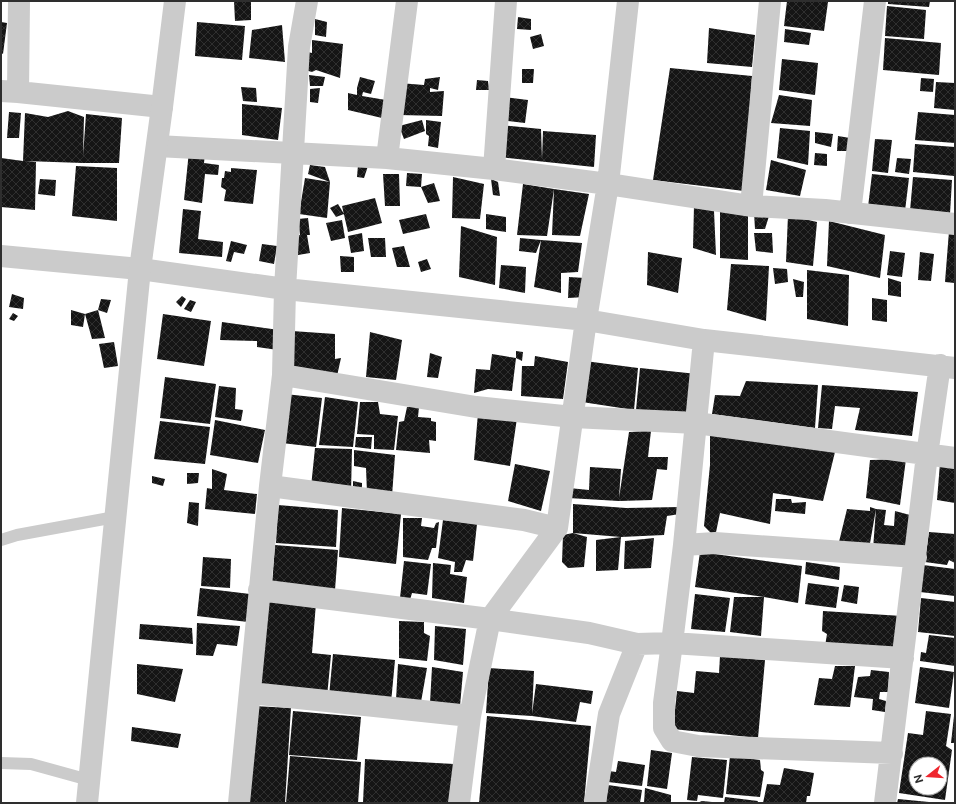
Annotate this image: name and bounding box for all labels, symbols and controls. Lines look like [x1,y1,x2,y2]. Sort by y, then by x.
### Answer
north arrow [908,756,948,796]
text: N [911,773,925,785]

